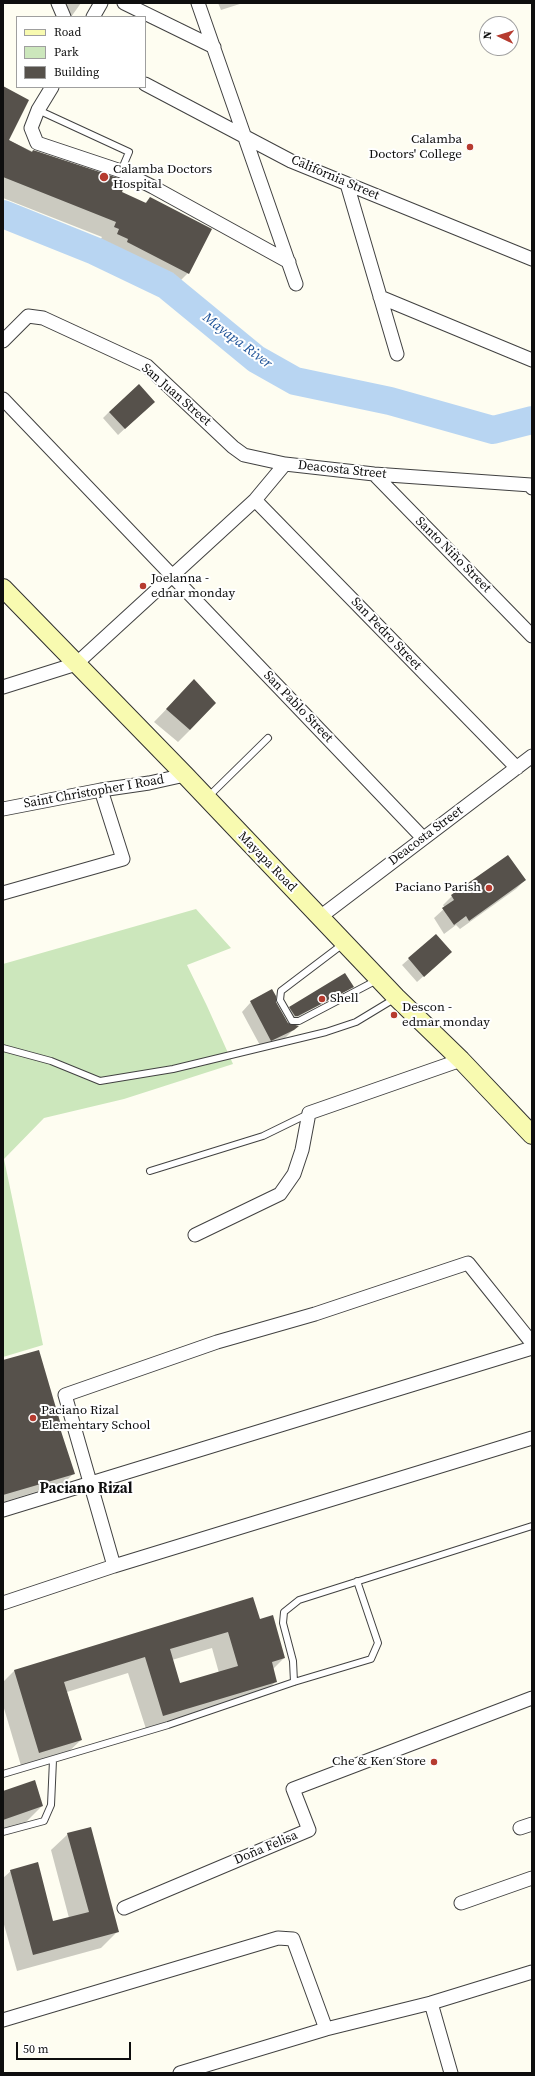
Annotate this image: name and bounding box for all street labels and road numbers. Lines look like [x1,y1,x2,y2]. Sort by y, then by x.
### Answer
street label: California Street [288,152,382,204]
street label: San Juan Street [138,360,214,430]
street label: Deacosta Street [297,458,387,482]
street label: Santo Niño Street [412,514,494,596]
street label: San Pedro Street [348,595,424,673]
street label: San Pablo Street [260,668,336,746]
street label: Saint Christopher I Road [23,772,165,812]
street label: Deacosta Street [386,803,466,869]
street label: Mayapa Road [234,829,300,895]
street label: Doña Felisa [232,1828,300,1868]

